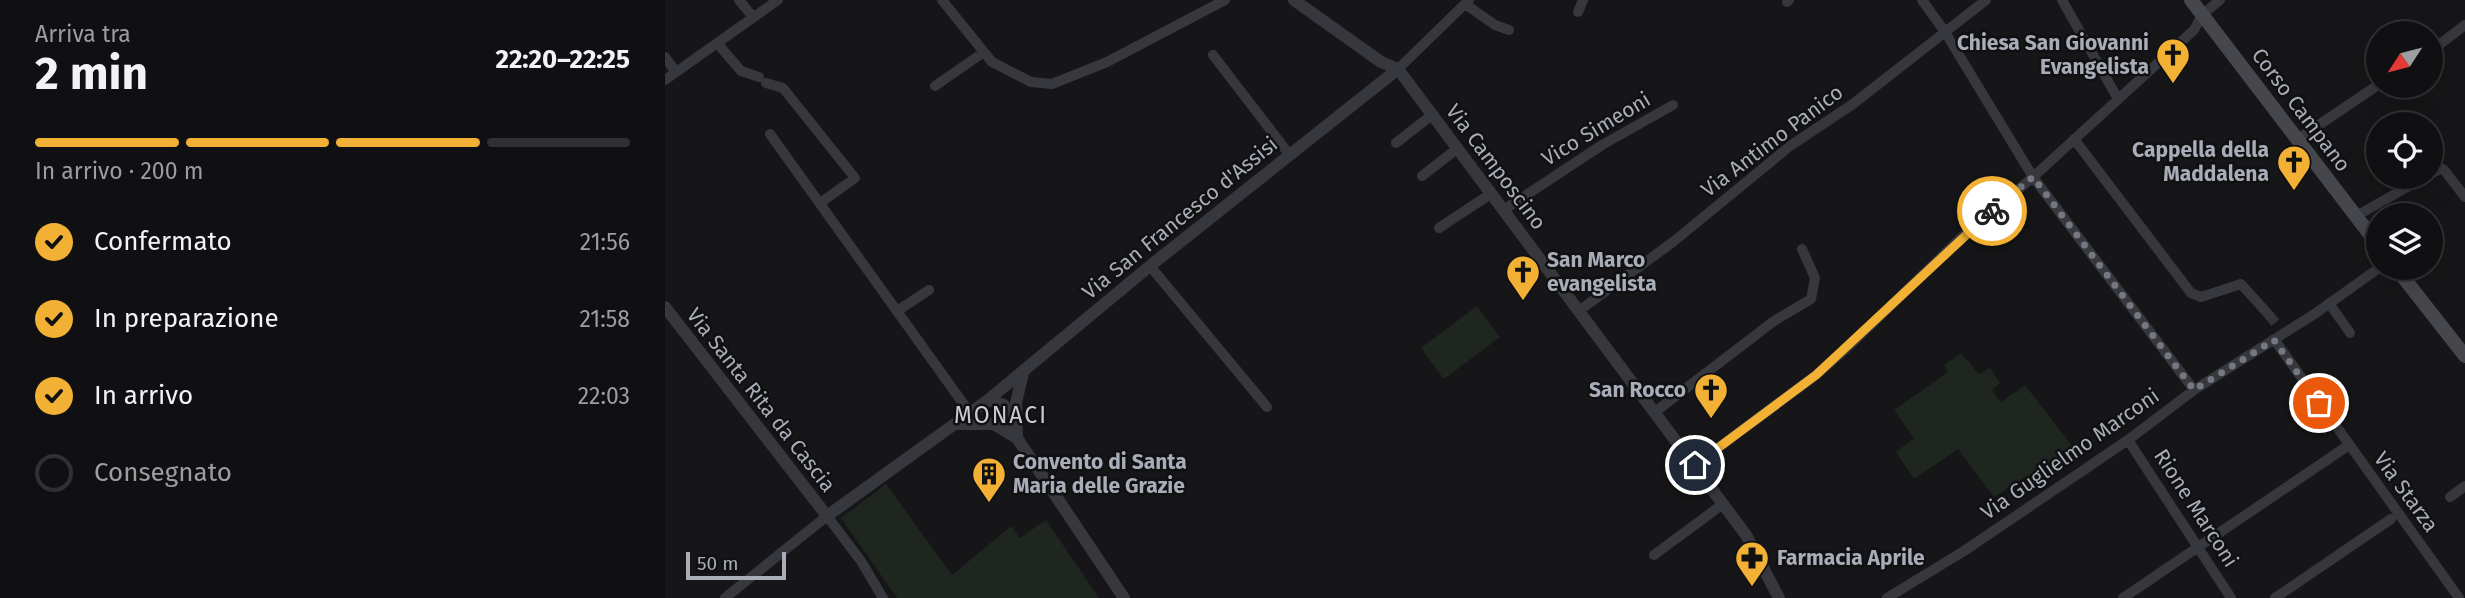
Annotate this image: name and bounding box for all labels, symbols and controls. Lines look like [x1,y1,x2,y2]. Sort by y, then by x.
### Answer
text: Arriva tra [35,20,131,48]
north arrow [2366,21,2443,98]
map controls [2366,21,2443,280]
place label: Chiesa San Giovanni Evangelista [1957,30,2149,80]
church icon: Chiesa San Giovanni Evangelista [2154,36,2192,85]
street label: Corso Campano [2246,43,2356,177]
text: 22:20–22:25 [495,44,630,75]
text: 2 min [35,46,148,101]
street label: Via Antimo Panico [1696,79,1848,203]
street label: Vico Simeoni [1537,86,1655,172]
street label: Via Camposcino [1440,99,1552,235]
button: locate [2366,112,2443,189]
street label: Via San Francesco d'Assisi [1077,131,1283,305]
place label: Cappella della Maddalena [2132,137,2269,187]
church icon: Cappella della Maddalena [2275,143,2313,192]
text: In arrivo · 200 m [35,157,203,185]
courier [1957,176,2027,246]
icon: bike [1973,192,2011,230]
button: layers [2366,203,2443,280]
icon: check [35,223,73,261]
text: Confermato [94,226,232,257]
text: 21:56 [580,228,630,256]
place label: San Marco evangelista [1547,247,1657,297]
church icon: San Marco evangelista [1504,253,1542,302]
icon: check [35,300,73,338]
text: In preparazione [94,303,279,334]
street label: Via Santa Rita da Cascia [681,303,841,497]
text: 21:58 [579,305,630,333]
church icon: San Rocco [1692,371,1730,420]
pin [2289,373,2349,433]
icon: check [35,377,73,415]
place label: San Rocco [1589,377,1686,403]
text: In arrivo [94,380,193,411]
text: 22:03 [578,382,630,410]
street label: Via Guglielmo Marconi [1976,383,2164,525]
icon: bag [2300,384,2338,422]
district label: MONACI [954,401,1048,429]
pin [1665,435,1725,495]
street label: Rione Marconi [2148,444,2244,572]
icon: home [1676,446,1714,484]
street label: Via Starza [2368,447,2444,537]
place label: Convento di Santa Maria delle Grazie [1013,449,1187,499]
building icon: Convento di Santa Maria delle Grazie [970,455,1008,504]
text: Consegnato [94,457,232,488]
pharmacy icon: Farmacia Aprile [1733,539,1771,588]
place label: Farmacia Aprile [1777,545,1925,571]
scale bar [686,549,786,581]
text: 50 m [697,552,738,575]

